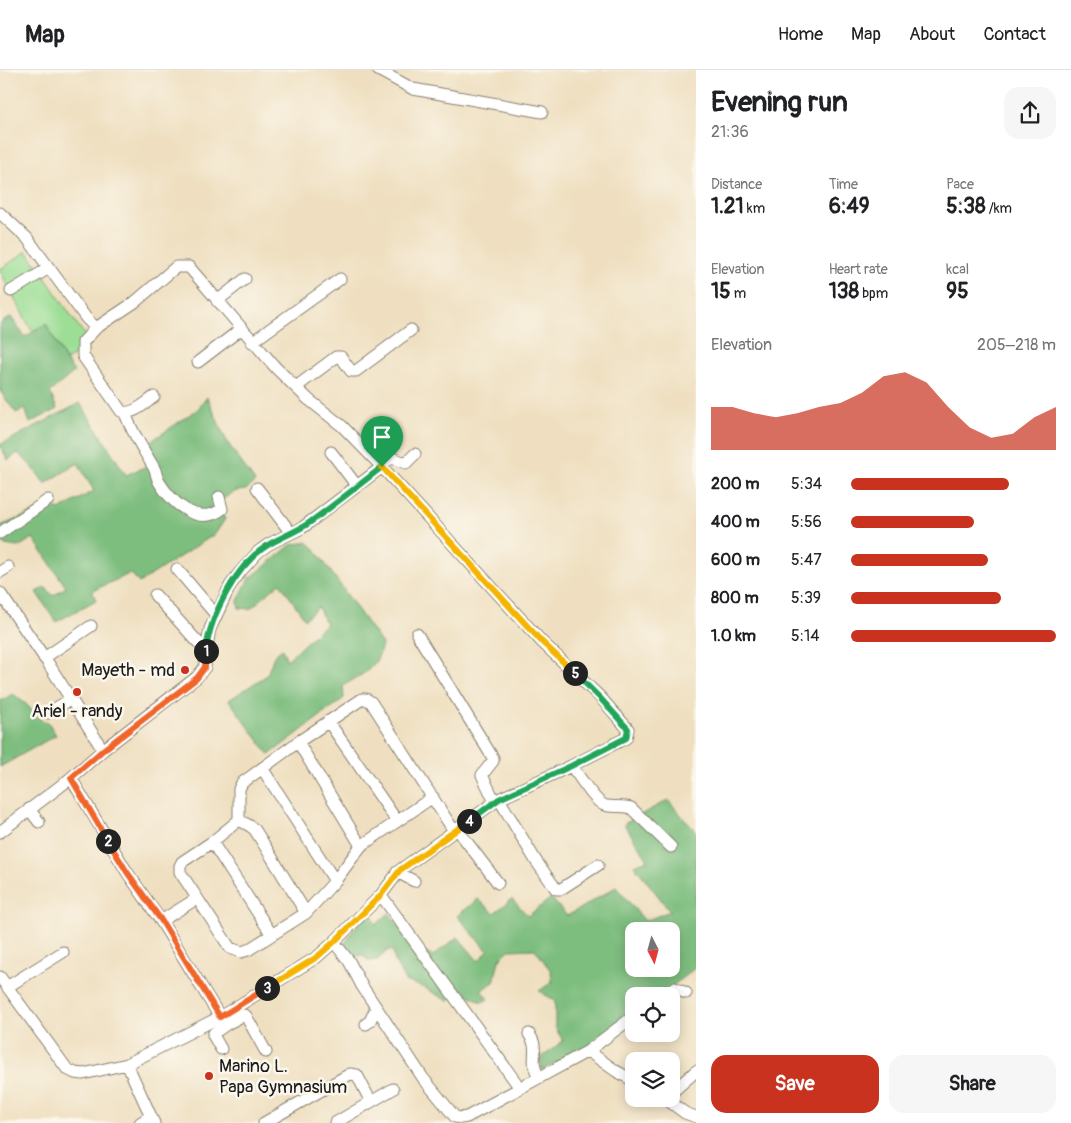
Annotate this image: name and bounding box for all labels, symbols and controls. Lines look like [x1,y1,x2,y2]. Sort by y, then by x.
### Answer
text: Map [25,20,65,49]
text: Home [778,23,823,46]
text: Map [851,23,881,46]
text: About [909,23,955,46]
text: Contact [983,23,1046,46]
text: Evening run [711,85,848,120]
button: share [1004,87,1056,139]
text: 21:36 [711,122,749,142]
text: Distance [711,176,762,193]
text: Time [829,176,858,193]
text: Pace [946,176,974,193]
text: 1.21 [711,193,744,220]
text: 6:49 [829,193,869,220]
text: 5:38 [946,193,986,220]
text: km [744,200,765,217]
text: /km [986,200,1012,217]
text: Elevation [711,261,764,278]
text: Heart rate [829,261,888,278]
text: kcal [946,261,969,278]
text: 15 [711,278,731,305]
text: 138 [829,278,859,305]
text: 95 [946,278,969,305]
text: m [731,285,746,302]
text: bpm [859,285,888,302]
text: Elevation [711,335,772,355]
text: 205–218 m [977,335,1056,355]
pin [361,416,403,467]
icon: arrive [368,423,396,451]
text: 200 m [711,474,759,494]
text: 5:34 [791,474,822,494]
text: 400 m [711,512,760,532]
text: 5:56 [791,512,822,532]
text: 600 m [711,550,760,570]
text: 5:47 [791,550,822,570]
text: 800 m [711,588,759,608]
text: 5:39 [791,588,821,608]
text: 1.0 km [711,626,756,646]
text: 5:14 [791,626,819,646]
pin: 1 [194,638,218,664]
text: 1 [204,643,209,660]
place label: Mayeth - md [81,659,175,682]
pin: 5 [562,660,588,686]
marker: Mayeth - md [179,664,191,676]
text: 5 [572,665,579,682]
marker: Ariel - randy [71,686,83,698]
place label: Ariel - randy [32,700,123,723]
pin: 4 [456,808,482,834]
text: 4 [465,813,474,830]
pin: 2 [96,828,120,854]
text: 2 [105,833,112,850]
north arrow [625,922,680,978]
map controls [625,922,680,1107]
pin: 3 [254,976,280,1000]
text: 3 [264,980,271,997]
button: locate [625,987,680,1042]
button: layers [625,1052,680,1107]
place label: Marino L. Papa Gymnasium [219,1055,347,1099]
button: Save [711,1055,879,1113]
button: Share [889,1055,1056,1113]
marker: Marino L. Papa Gymnasium [203,1070,215,1082]

